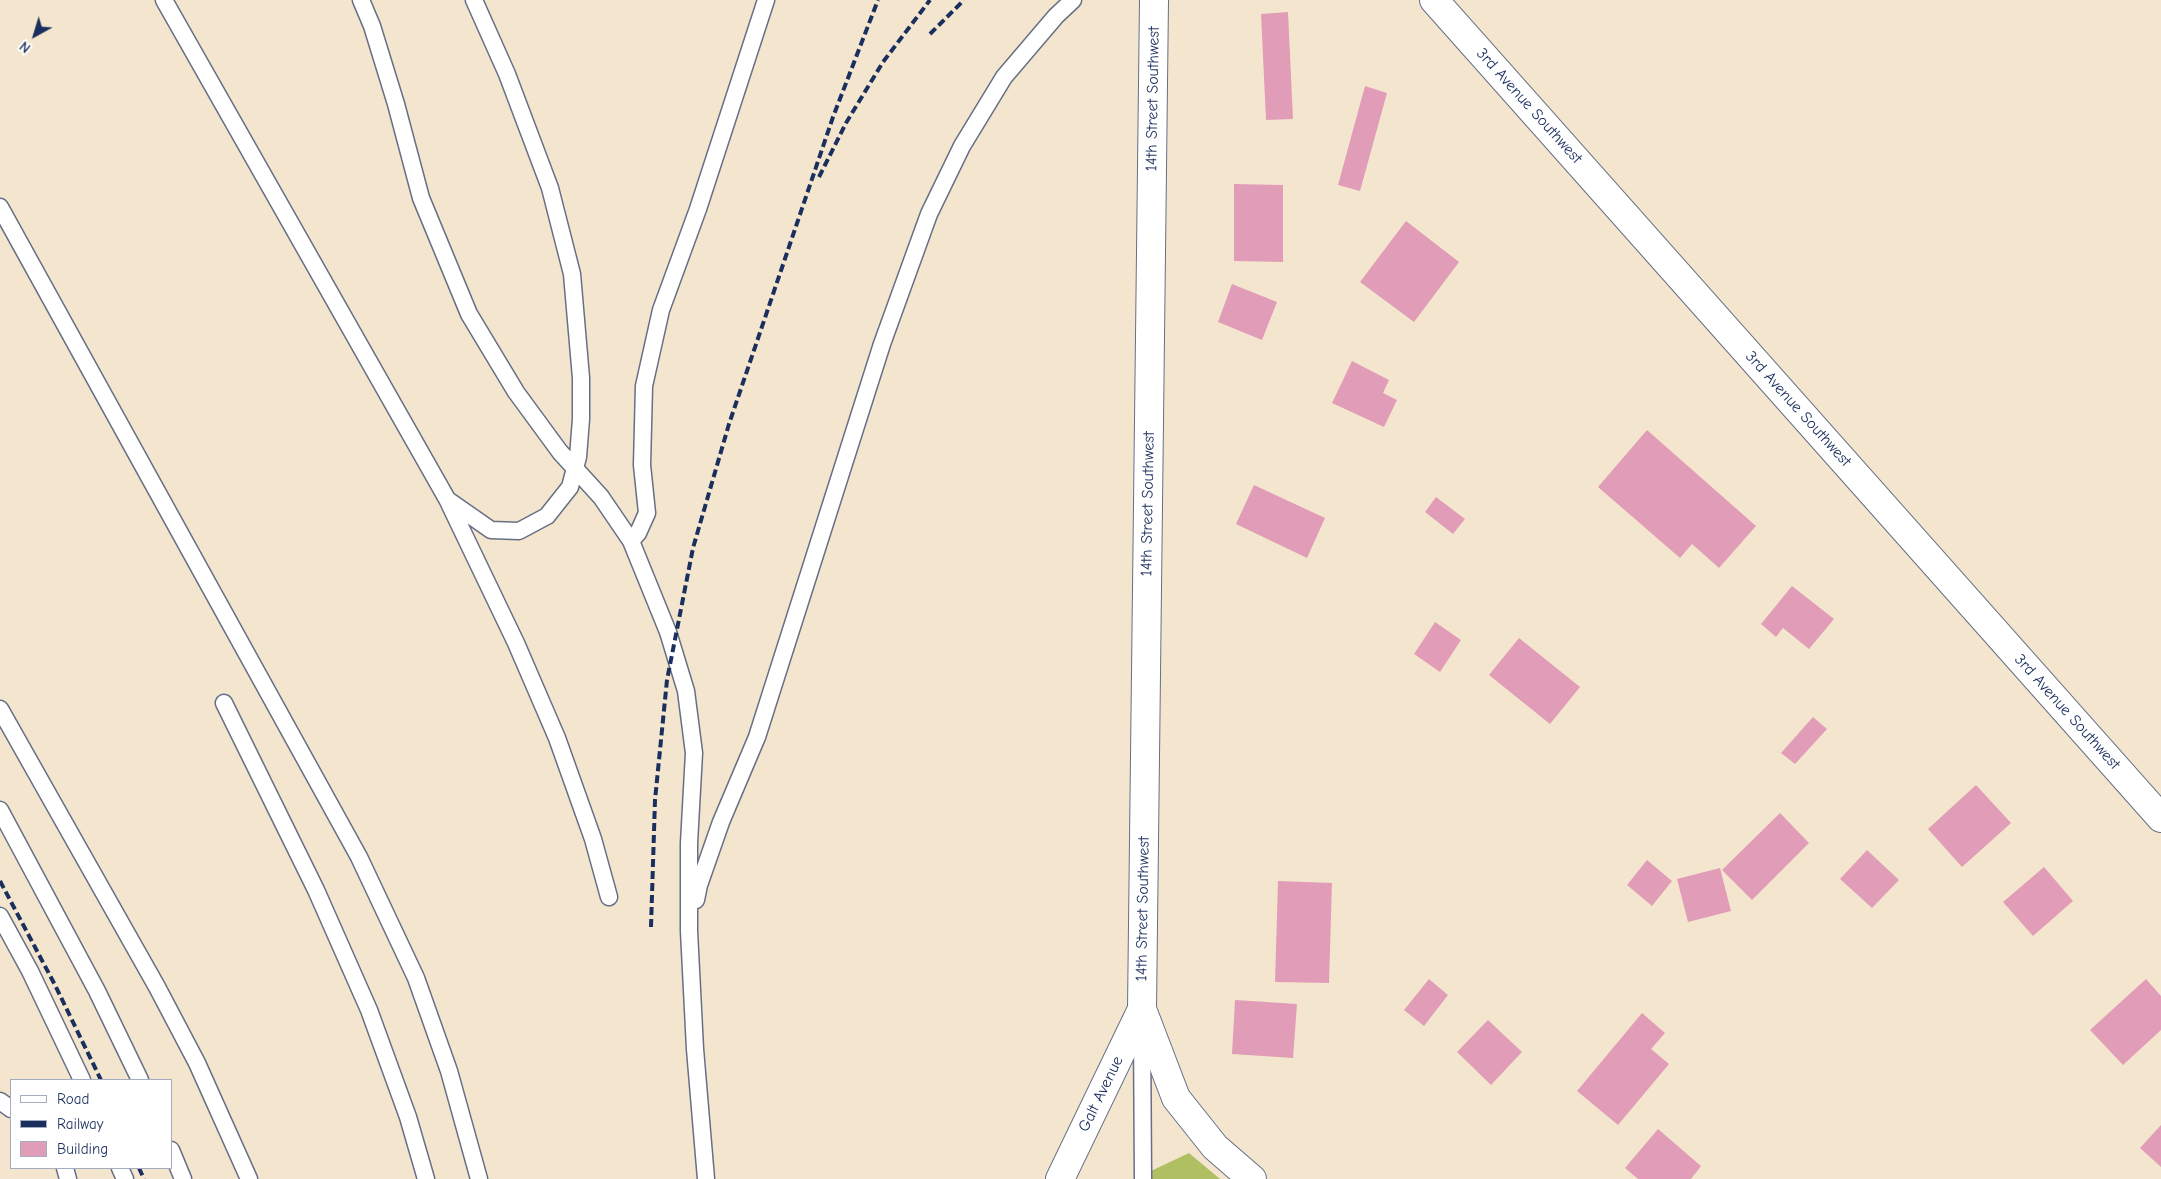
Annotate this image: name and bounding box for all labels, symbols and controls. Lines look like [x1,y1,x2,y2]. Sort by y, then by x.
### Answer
north arrow [10,10,60,60]
street label: 14th Street Southwest [1142,26,1164,172]
text: N [16,38,34,57]
street label: 3rd Avenue Southwest [1472,44,1586,168]
street label: 3rd Avenue Southwest [1741,347,1855,471]
street label: 14th Street Southwest [1137,431,1159,577]
street label: 3rd Avenue Southwest [2010,650,2124,774]
street label: 14th Street Southwest [1132,836,1154,982]
street label: Galt Avenue [1074,1053,1128,1135]
legend [10,1079,172,1169]
text: Road [57,1090,89,1108]
text: Railway [57,1115,103,1133]
text: Building [57,1140,108,1158]

